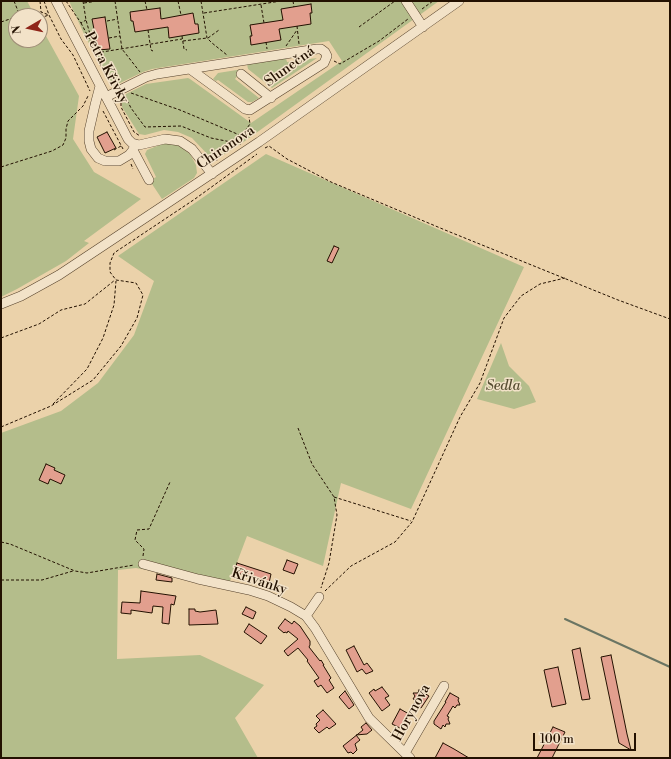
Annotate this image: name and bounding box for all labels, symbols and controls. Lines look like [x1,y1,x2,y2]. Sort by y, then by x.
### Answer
north arrow [8,8,48,48]
text: N [10,24,25,35]
street label: Petra Křivky [80,29,132,107]
street label: Slunečná [262,43,318,91]
street label: Chironova [194,123,258,173]
park label: Sedla [486,379,520,395]
street label: Křivánky [229,565,289,599]
street label: Horynova [390,682,434,744]
scale bar [535,725,638,751]
text: 100 m [540,732,574,747]

